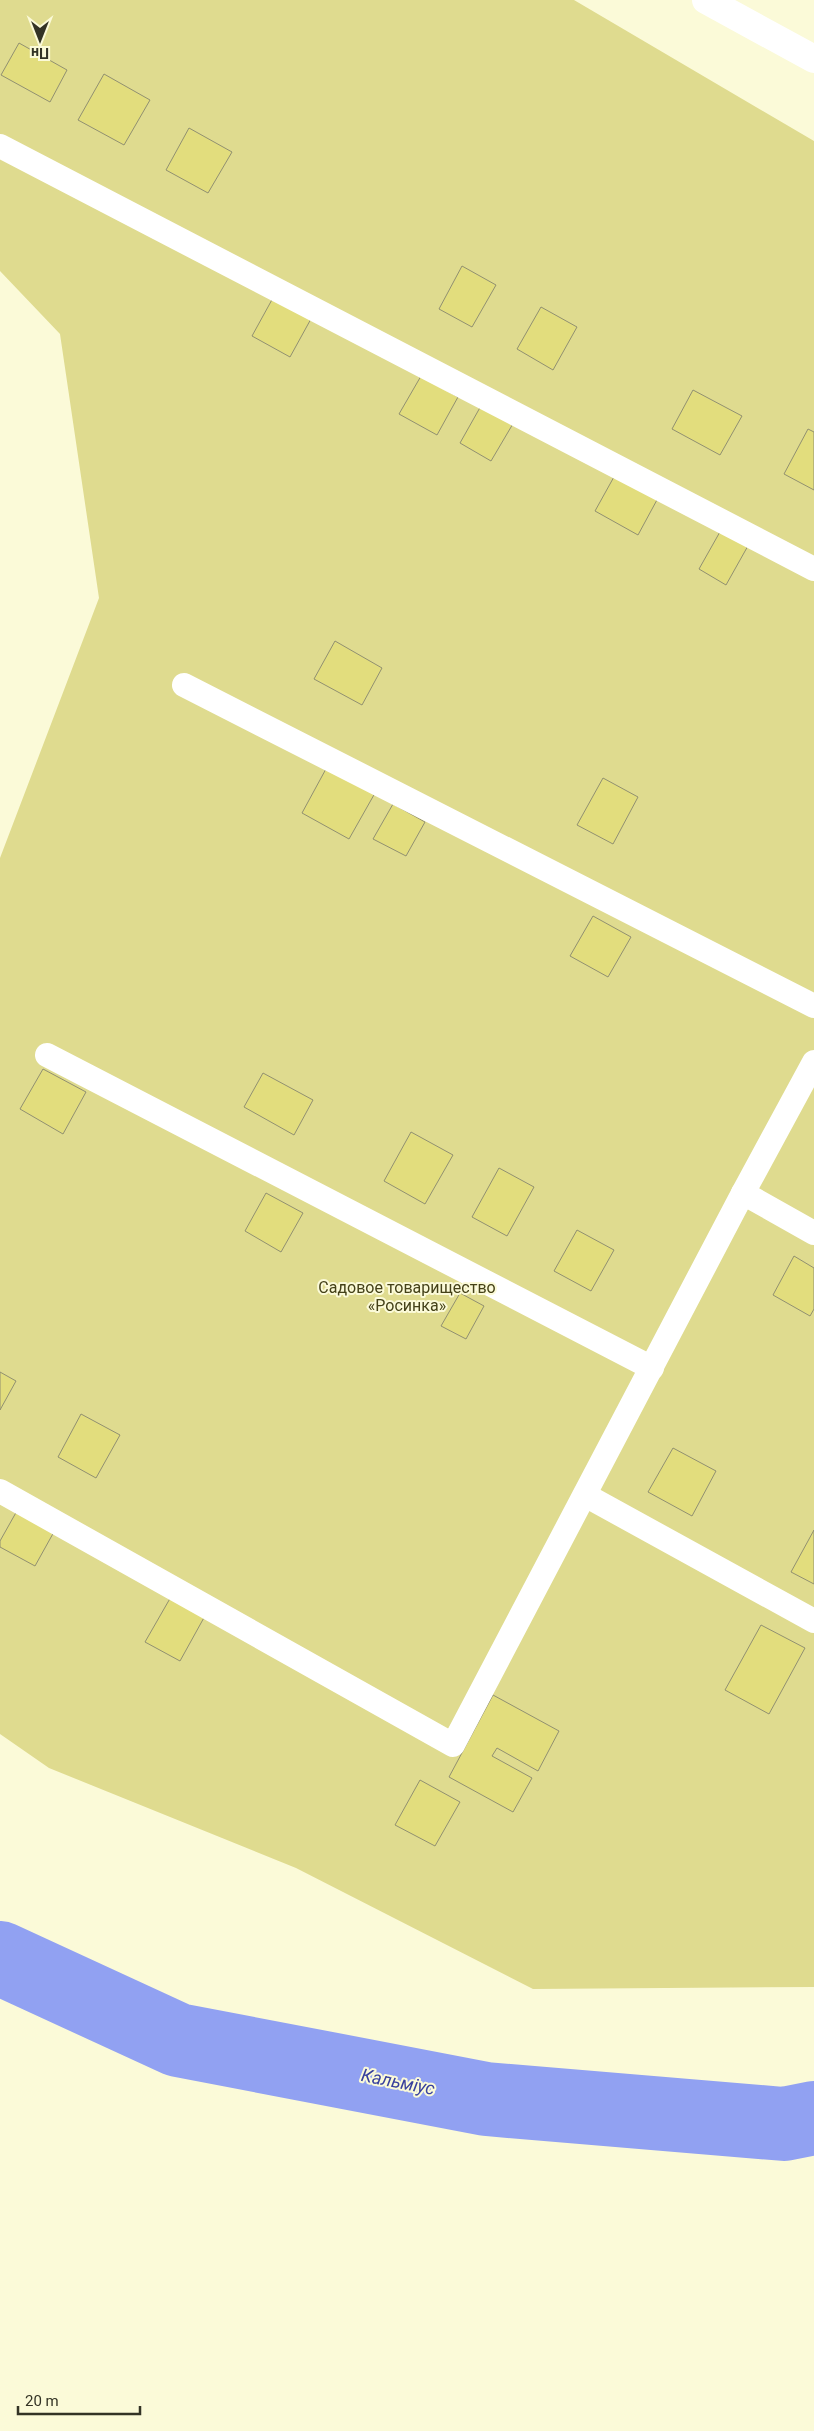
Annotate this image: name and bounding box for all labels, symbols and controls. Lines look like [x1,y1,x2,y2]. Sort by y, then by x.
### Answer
north arrow [15,15,65,65]
text: Пн [31,45,49,61]
park label: Садовое товарищество «Росинка» [318,1278,496,1315]
water label: Кальміус [359,2064,437,2099]
scale bar [18,2384,140,2416]
text: 20 m [25,2392,59,2410]

